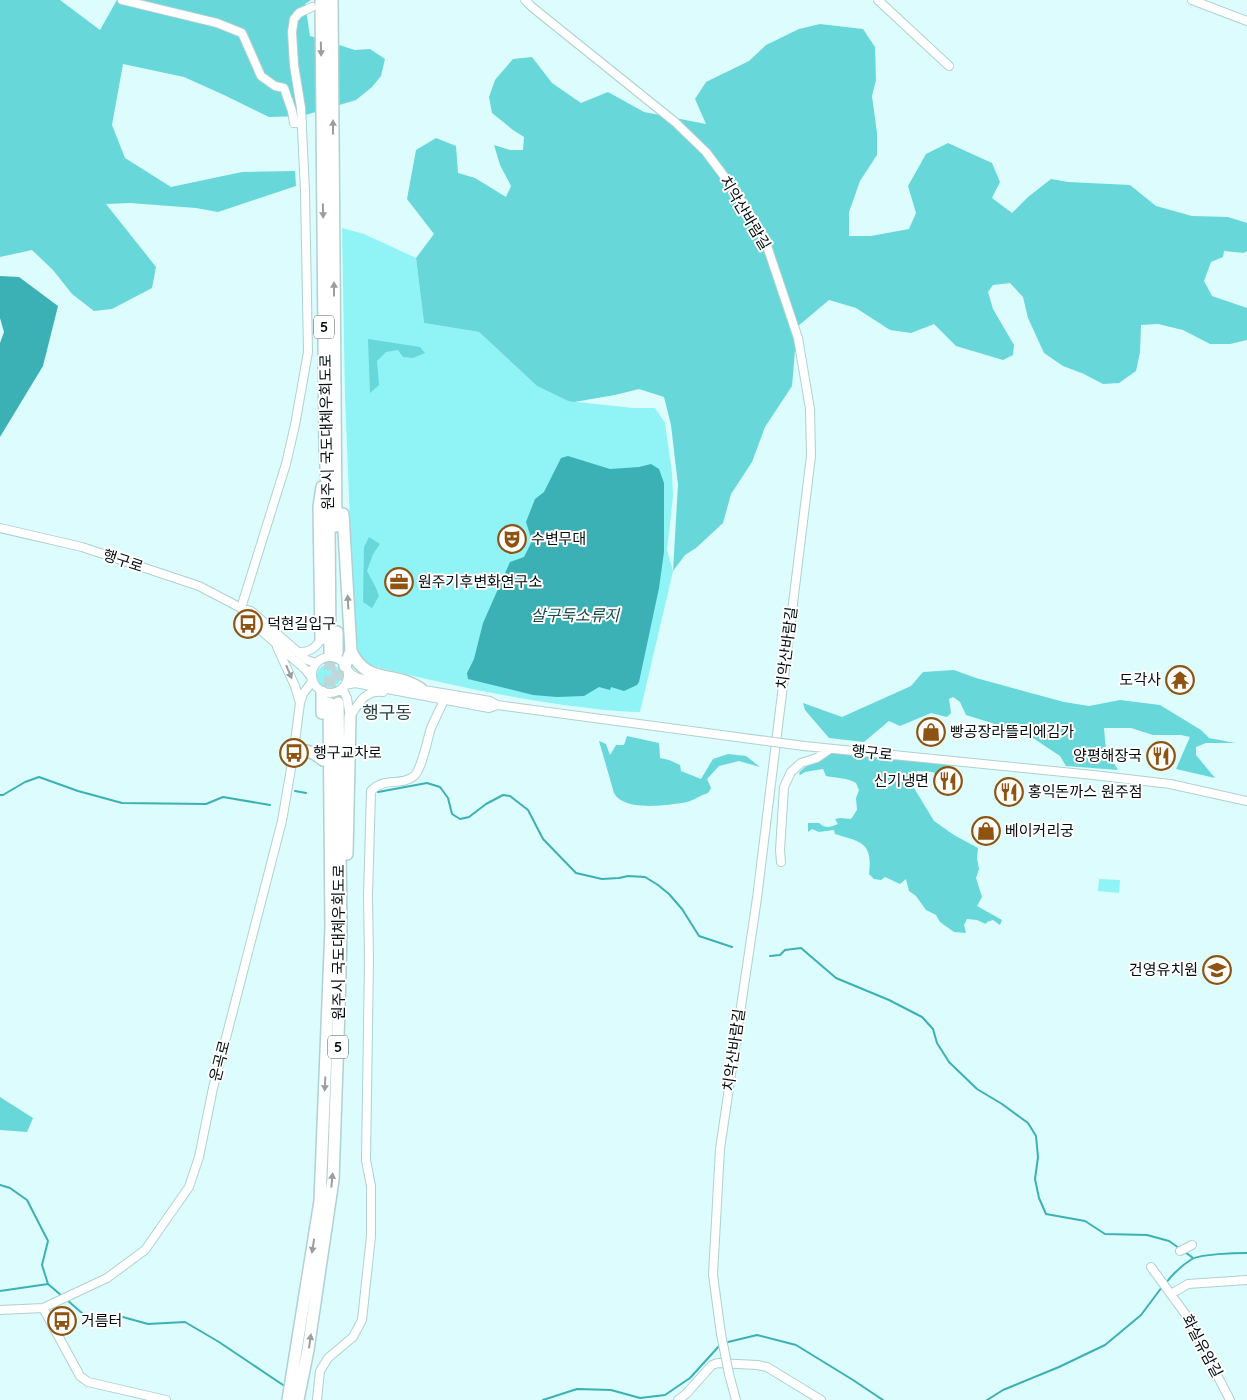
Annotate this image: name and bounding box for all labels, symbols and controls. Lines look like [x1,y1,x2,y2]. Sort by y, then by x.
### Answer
one-way arrow [318,41,326,57]
one-way arrow [329,118,337,134]
street label: 치악산바람길 [716,172,775,253]
one-way arrow [319,203,327,219]
one-way arrow [330,281,338,297]
road number: 5 [314,316,334,338]
street label: 원주시 국도대체우회도로 [316,354,337,510]
theatre icon: 수변무대 [497,524,527,554]
place label: 수변무대 [531,529,586,548]
street label: 행구로 [101,545,146,576]
office icon: 원주기후변화연구소 [384,567,414,597]
place label: 원주기후변화연구소 [418,572,542,591]
one-way arrow [344,594,352,610]
water label: 살구둑소류지 [531,605,620,625]
street label: 치악산바람길 [772,606,801,690]
bus stop icon: 덕현길입구 [233,609,263,639]
place label: 덕현길입구 [267,614,336,633]
one-way arrow [285,665,293,679]
temple icon: 도각사 [1165,665,1195,695]
place label: 도각사 [1120,670,1161,689]
district label: 행구동 [362,701,412,724]
shop icon: 빵공장라뜰리에김가 [916,717,946,747]
place label: 빵공장라뜰리에김가 [950,722,1074,741]
bus stop icon: 행구교차로 [279,738,309,768]
street label: 행구로 [850,741,894,764]
restaurant icon: 양평해장국 [1146,741,1176,771]
place label: 행구교차로 [313,743,382,762]
place label: 양평해장국 [1073,746,1142,765]
restaurant icon: 신기냉면 [933,766,963,796]
place label: 신기냉면 [874,771,929,790]
restaurant icon: 홍익돈까스 원주점 [994,777,1024,807]
place label: 홍익돈까스 원주점 [1028,782,1143,801]
shop icon: 베이커리궁 [971,816,1001,846]
place label: 베이커리궁 [1005,821,1074,840]
street label: 원주시 국도대체우회도로 [329,864,348,1020]
school or university icon: 건영유치원 [1202,955,1232,985]
place label: 건영유치원 [1129,960,1198,979]
street label: 치악산바람길 [718,1008,749,1092]
road number: 5 [328,1036,348,1058]
street label: 운곡로 [205,1038,234,1083]
one-way arrow [321,1076,329,1092]
one-way arrow [329,1172,337,1188]
one-way arrow [309,1238,317,1254]
bus stop icon: 거름터 [47,1306,77,1336]
place label: 거름터 [81,1311,122,1330]
street label: 화실유암길 [1178,1311,1227,1381]
one-way arrow [306,1333,314,1349]

